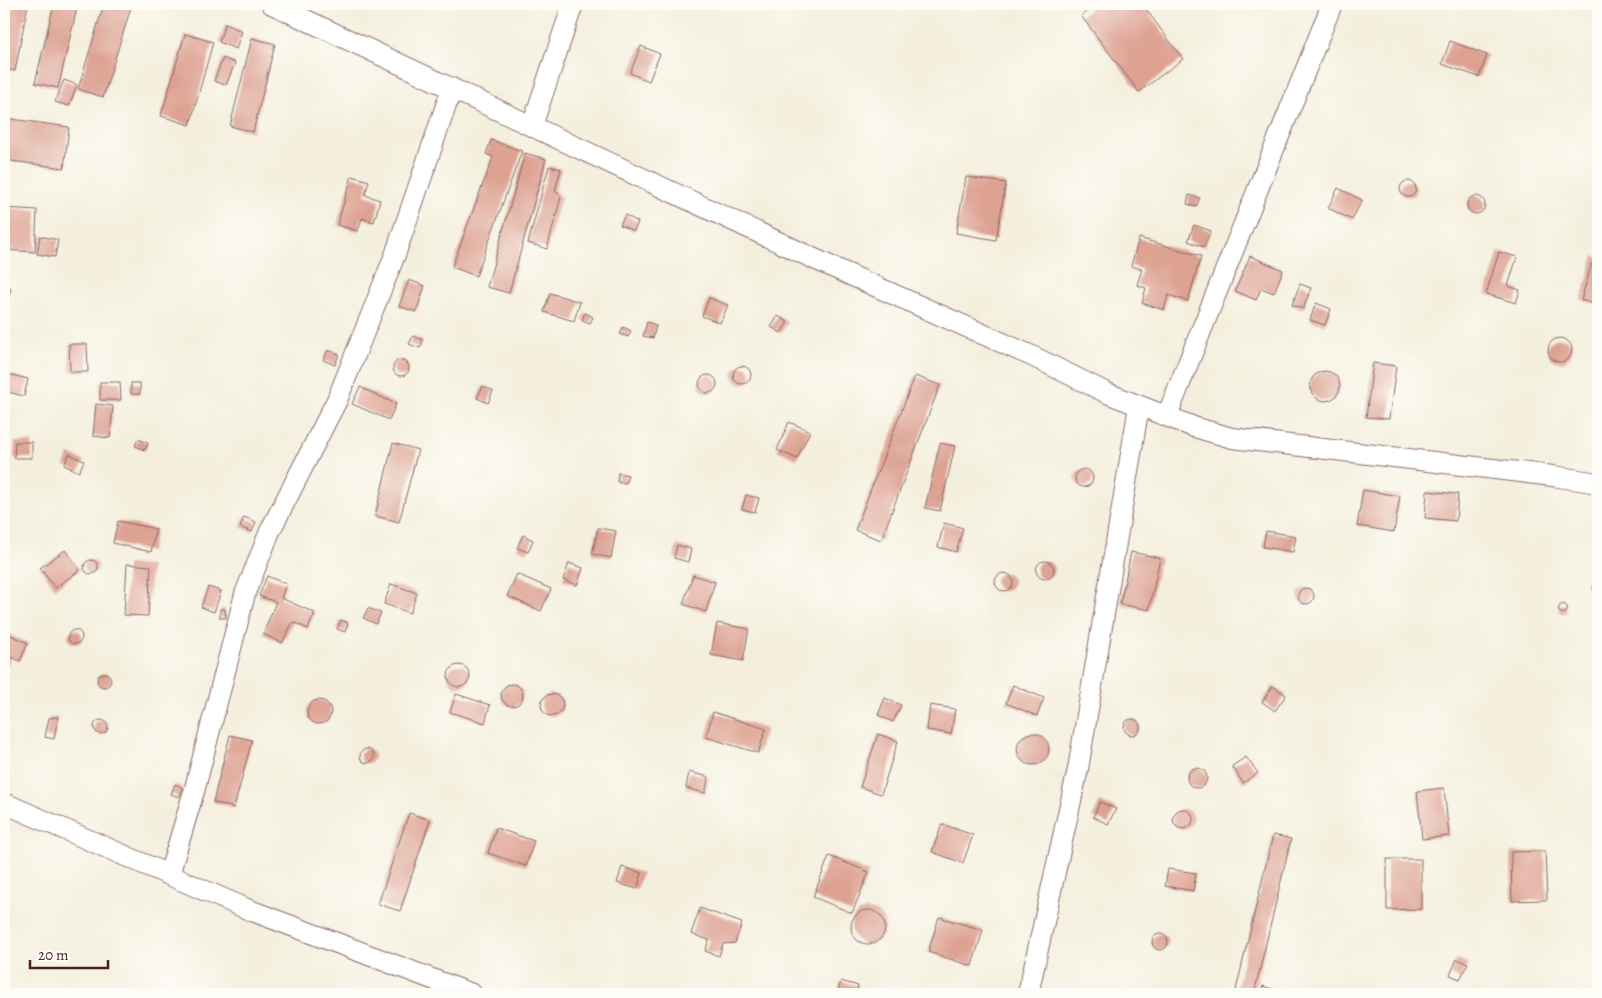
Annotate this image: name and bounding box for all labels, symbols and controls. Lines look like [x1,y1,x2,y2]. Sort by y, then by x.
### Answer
scale bar [30,938,108,970]
text: 20 m [38,945,69,965]

